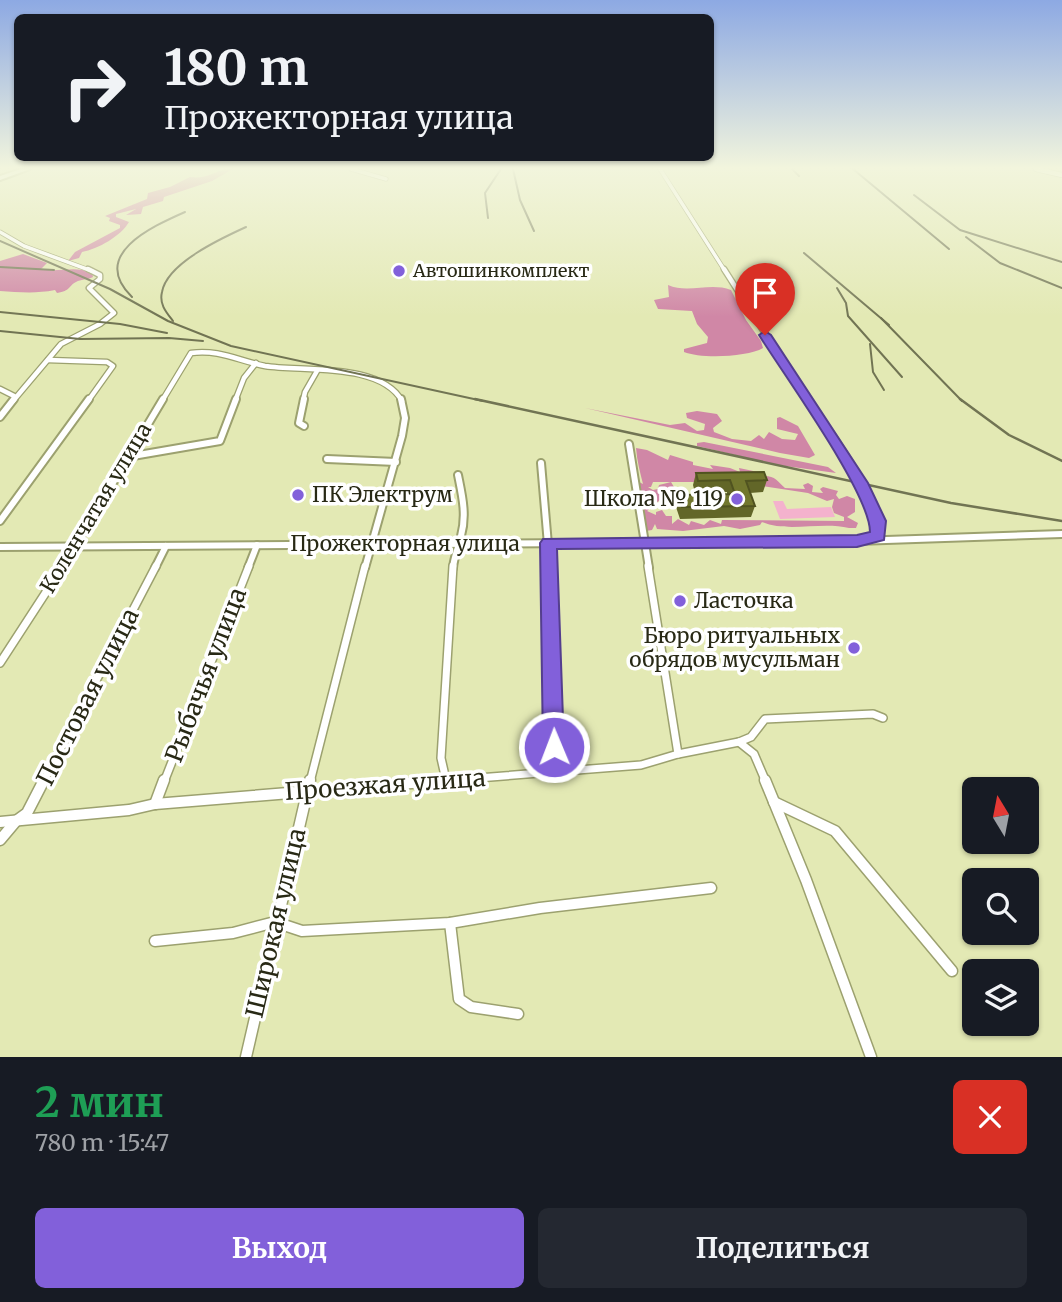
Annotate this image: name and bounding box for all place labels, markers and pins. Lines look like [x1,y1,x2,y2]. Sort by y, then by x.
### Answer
place label: Автошинкомплект [412,259,589,282]
marker: Автошинкомплект [391,263,407,279]
pin [735,263,795,335]
place label: ПК Электрум [312,481,453,508]
place label: Школа № 119 [584,485,723,512]
marker: ПК Электрум [290,487,306,503]
marker: Школа № 119 [729,491,745,507]
place label: Ласточка [694,587,794,614]
marker: Ласточка [672,593,688,609]
place label: Бюро ритуальных обрядов мусульман [629,622,841,673]
marker: Бюро ритуальных обрядов мусульман [846,640,862,656]

